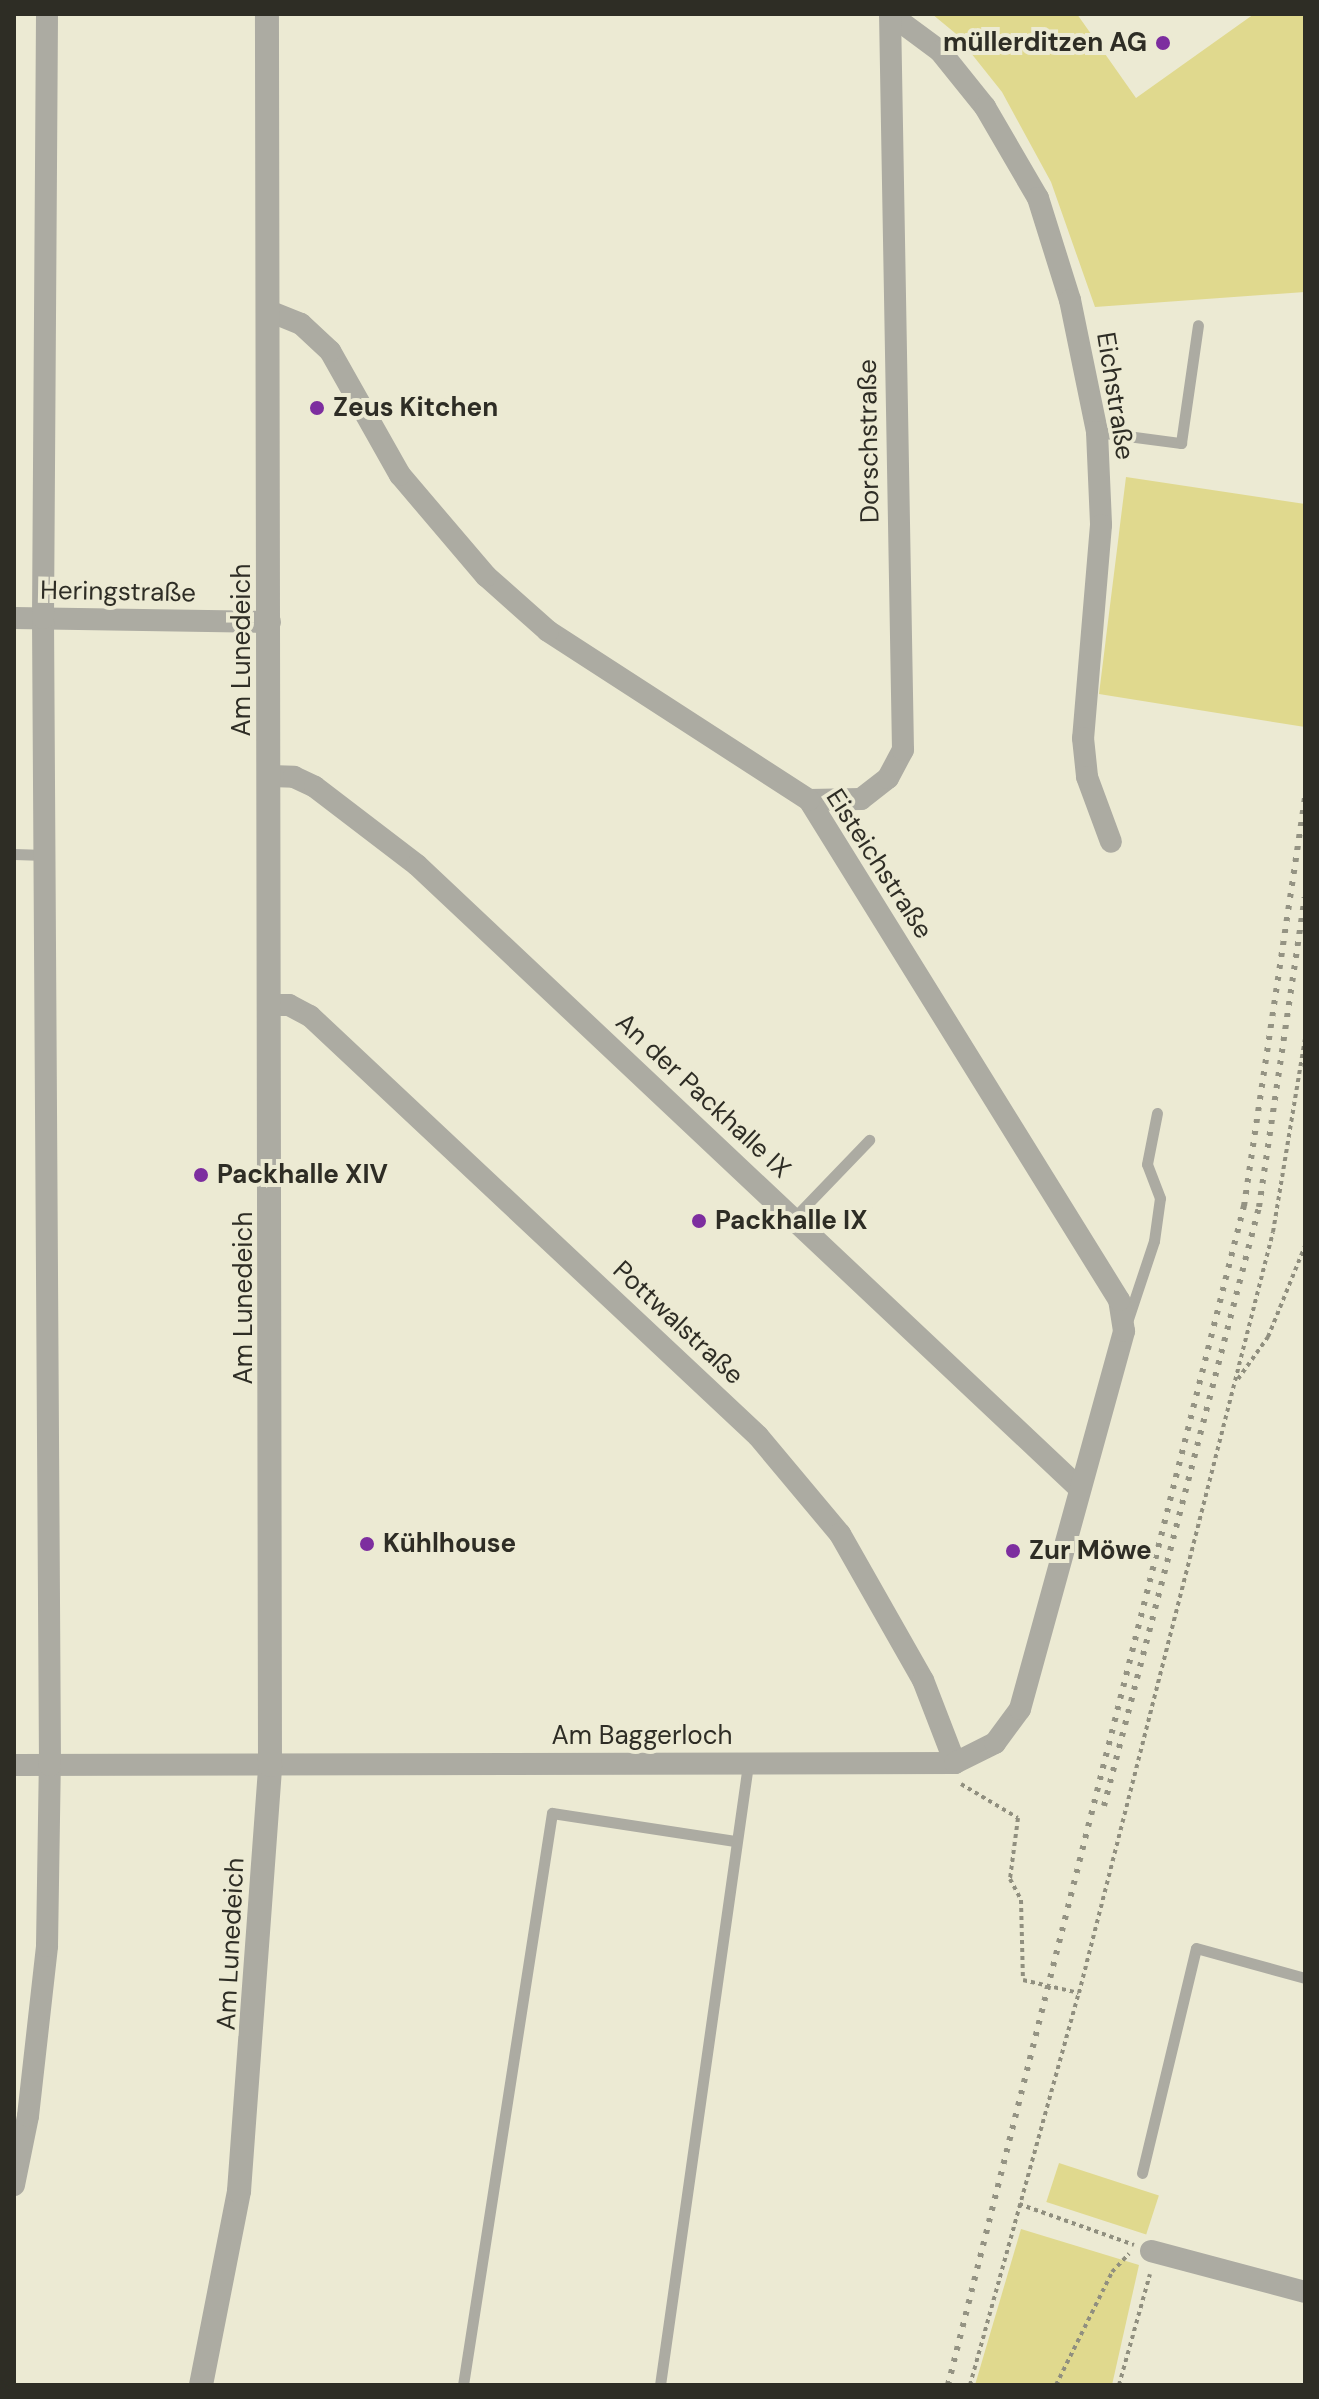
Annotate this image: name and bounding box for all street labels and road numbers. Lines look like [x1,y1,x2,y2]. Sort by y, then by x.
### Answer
street label: Eichstraße [1090,330,1140,462]
street label: Dorschstraße [852,359,886,523]
street label: Am Lunedeich [226,564,258,736]
street label: Heringstraße [40,575,196,609]
street label: Eisteichstraße [819,783,939,945]
street label: An der Packhalle IX [609,1007,797,1185]
street label: Am Lunedeich [228,1212,260,1384]
street label: Pottwalstraße [606,1255,750,1391]
street label: Am Baggerloch [551,1720,733,1752]
street label: Am Lunedeich [211,1857,251,2031]

